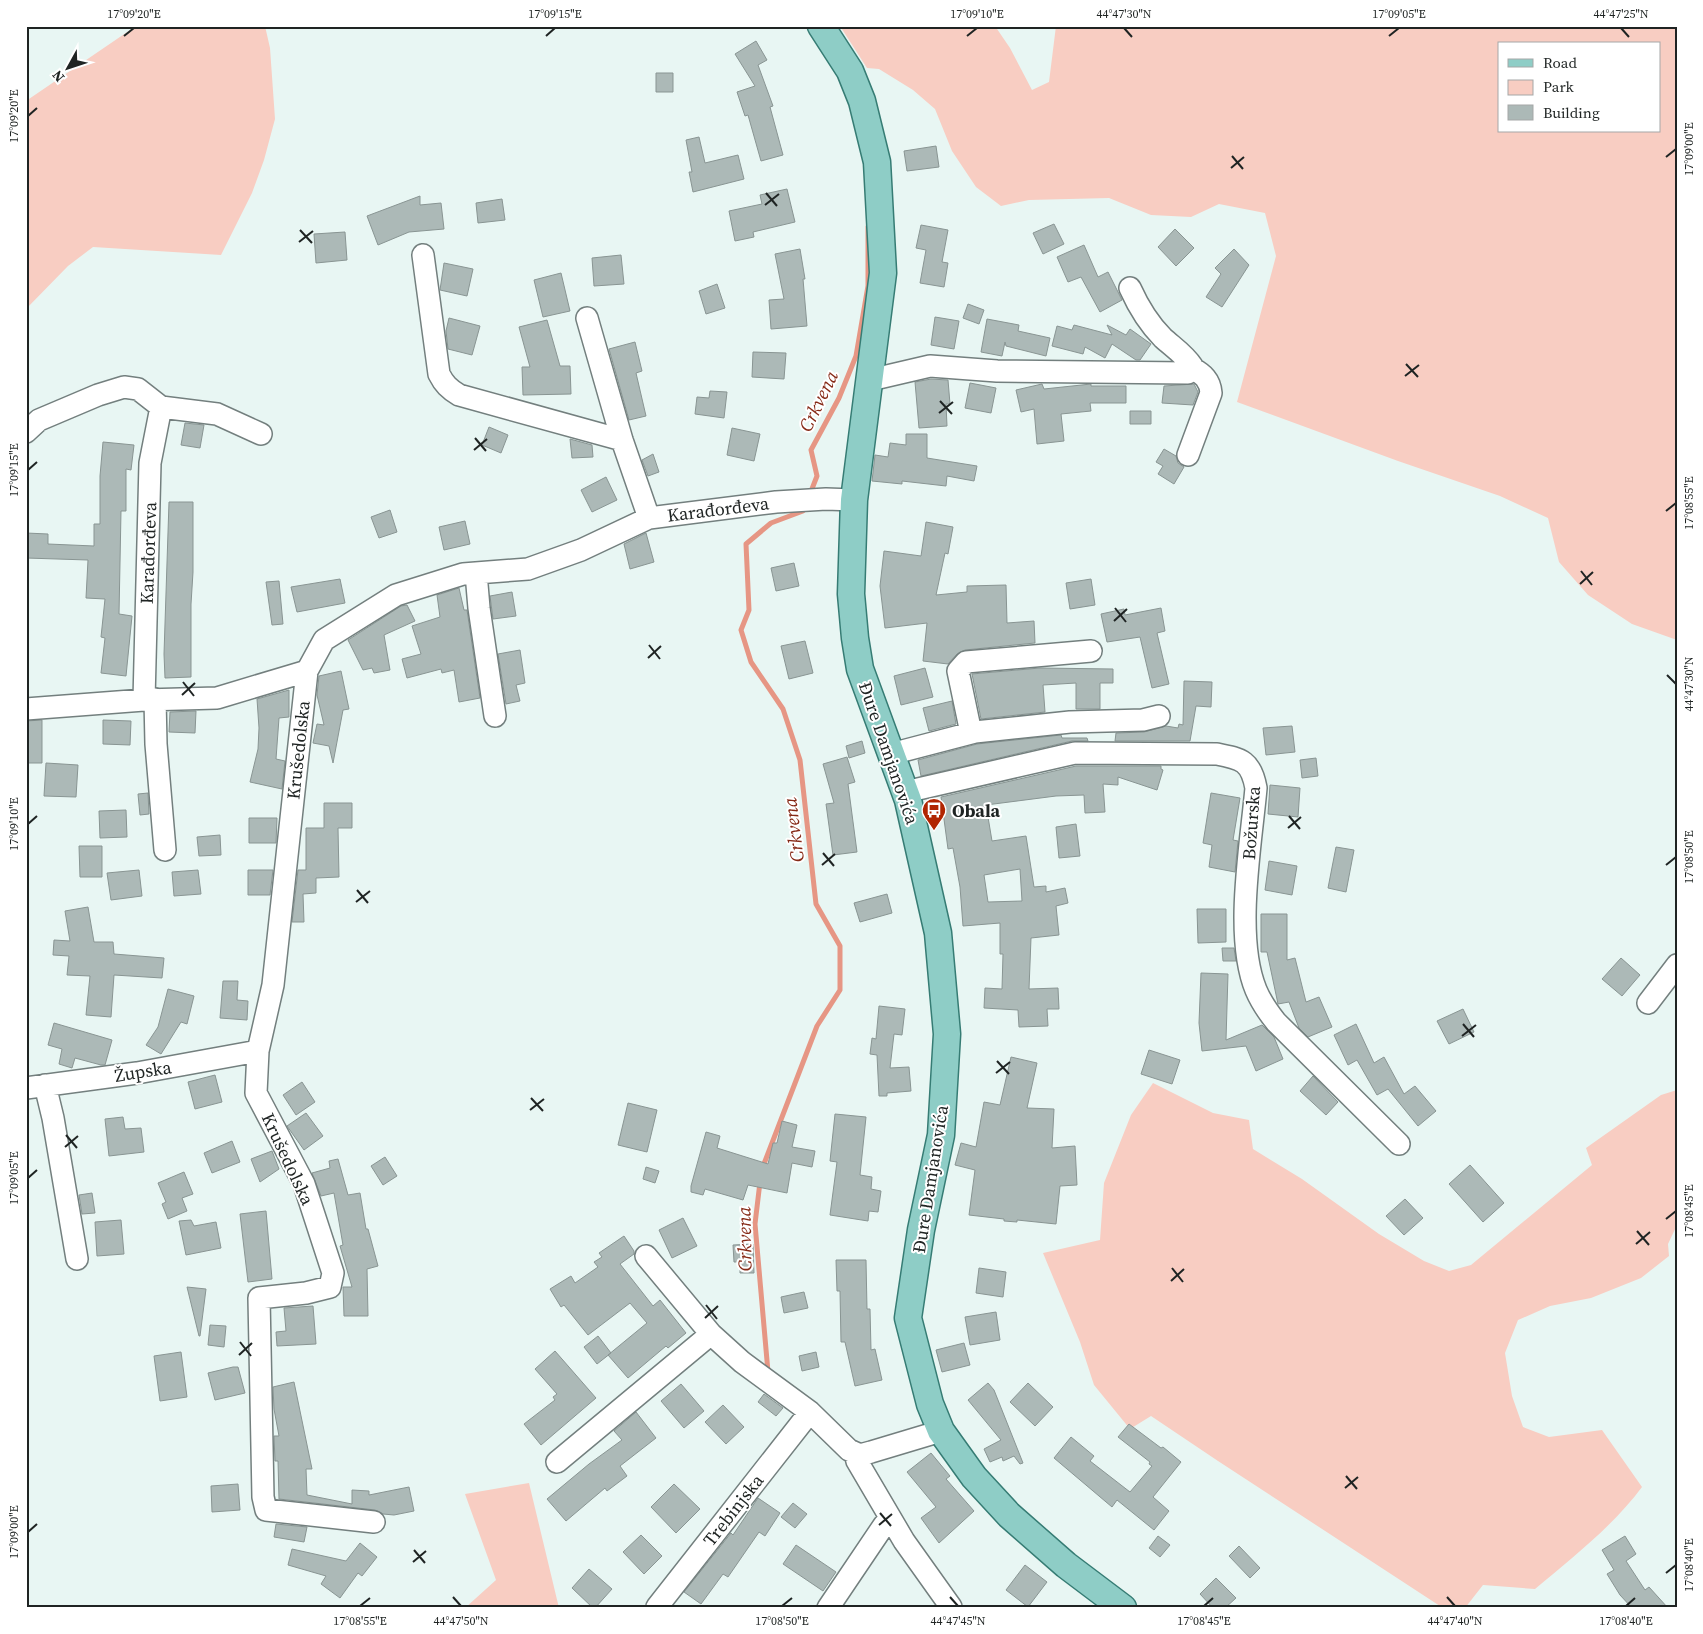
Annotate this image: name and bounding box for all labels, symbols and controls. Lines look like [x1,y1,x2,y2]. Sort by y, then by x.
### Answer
text: 17°09'20"E [107,6,161,22]
text: 17°09'15"E [528,6,582,22]
text: 17°09'10"E [950,6,1004,22]
text: 44°47'30"N [1096,6,1152,22]
text: 17°09'05"E [1372,6,1426,22]
text: 44°47'25"N [1593,6,1649,22]
north arrow [42,42,92,92]
legend [1498,42,1660,132]
text: Road [1543,52,1577,73]
text: N [47,66,69,87]
text: Park [1543,76,1575,97]
text: 17°09'20"E [6,89,22,143]
text: Building [1543,102,1600,123]
text: 17°09'00"E [1681,122,1697,176]
water label: Crkvena [792,366,844,436]
text: 17°09'15"E [6,443,22,497]
text: 17°08'55"E [1681,476,1697,530]
street label: Karađorđeva [666,490,771,528]
street label: Karađorđeva [134,501,162,604]
text: 44°47'30"N [1681,656,1697,712]
street label: Đure Damjanovića [853,678,925,828]
street label: Krušedolska [280,699,316,801]
street label: Božurska [1236,784,1266,861]
water label: Crkvena [776,796,810,864]
text: 17°09'10"E [6,797,22,851]
bus stop icon: Obala [921,797,947,831]
place label: Obala [952,798,1001,823]
text: 17°08'50"E [1681,830,1697,884]
street label: Župska [113,1054,174,1088]
street label: Đure Damjanovića [906,1102,954,1255]
street label: Krušedolska [256,1109,321,1210]
text: 17°09'05"E [6,1151,22,1205]
text: 17°08'45"E [1681,1184,1697,1238]
water label: Crkvena [730,1206,758,1272]
street label: Trebinjska [697,1468,770,1551]
text: 17°09'00"E [6,1505,22,1559]
text: 17°08'40"E [1681,1538,1697,1592]
text: 17°08'55"E [333,1613,387,1629]
text: 44°47'50"N [433,1613,489,1629]
text: 17°08'50"E [755,1613,809,1629]
text: 44°47'45"N [930,1613,986,1629]
text: 17°08'45"E [1177,1613,1231,1629]
text: 44°47'40"N [1427,1613,1483,1629]
text: 17°08'40"E [1599,1613,1653,1629]

